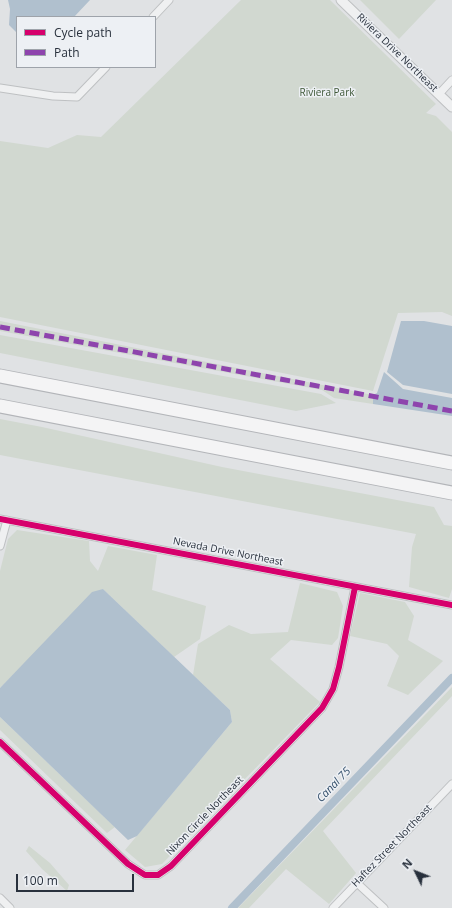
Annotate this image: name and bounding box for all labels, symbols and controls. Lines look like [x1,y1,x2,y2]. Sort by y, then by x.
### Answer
street label: Riviera Drive Northeast [354,11,440,95]
legend [16,16,156,68]
text: Cycle path [54,24,112,41]
text: Path [54,44,80,61]
park label: Riviera Park [300,87,354,99]
street label: Nevada Drive Northeast [172,535,284,569]
water label: Canal 75 [314,765,354,805]
street label: Nixon Circle Northeast [164,774,246,858]
street label: Haftez Street Northeast [349,802,435,890]
north arrow [396,852,436,892]
scale bar [18,866,136,892]
text: 100 m [23,872,58,889]

